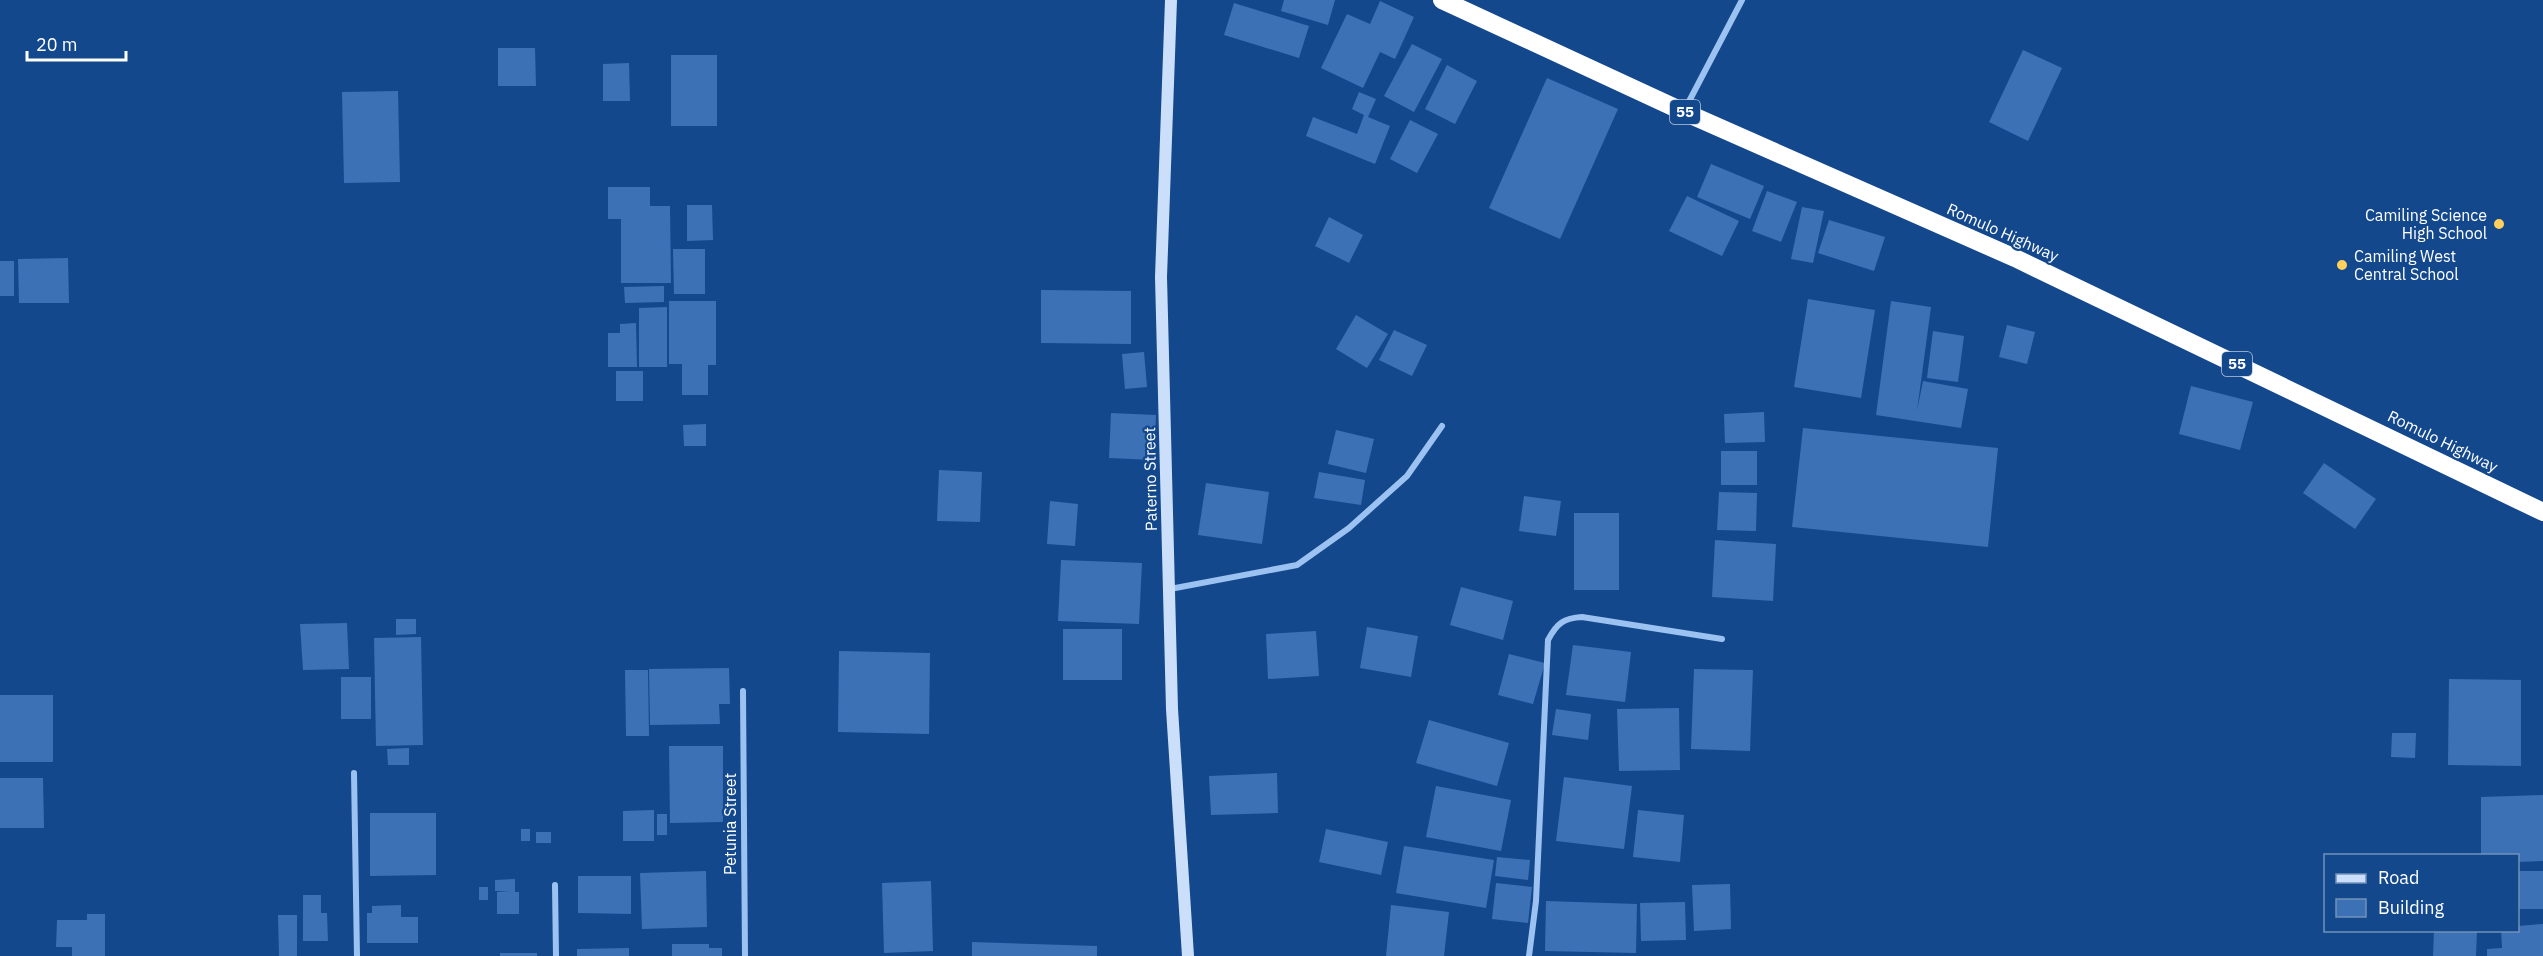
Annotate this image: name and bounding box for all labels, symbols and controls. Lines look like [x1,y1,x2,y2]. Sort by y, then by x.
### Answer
scale bar [27,24,126,62]
text: 20 m [36,33,78,56]
road number: 55 [1670,100,1700,124]
street label: Romulo Highway [1944,198,2062,266]
place label: Camiling Science High School [2365,205,2487,243]
marker: Camiling Science High School [2492,217,2506,231]
place label: Camiling West Central School [2354,246,2459,284]
marker: Camiling West Central School [2335,258,2349,272]
road number: 55 [2222,352,2252,376]
street label: Romulo Highway [2384,406,2502,476]
street label: Paterno Street [1139,427,1161,531]
street label: Petunia Street [720,773,740,875]
legend [2324,854,2519,932]
text: Road [2378,866,2419,889]
text: Building [2378,896,2445,919]

